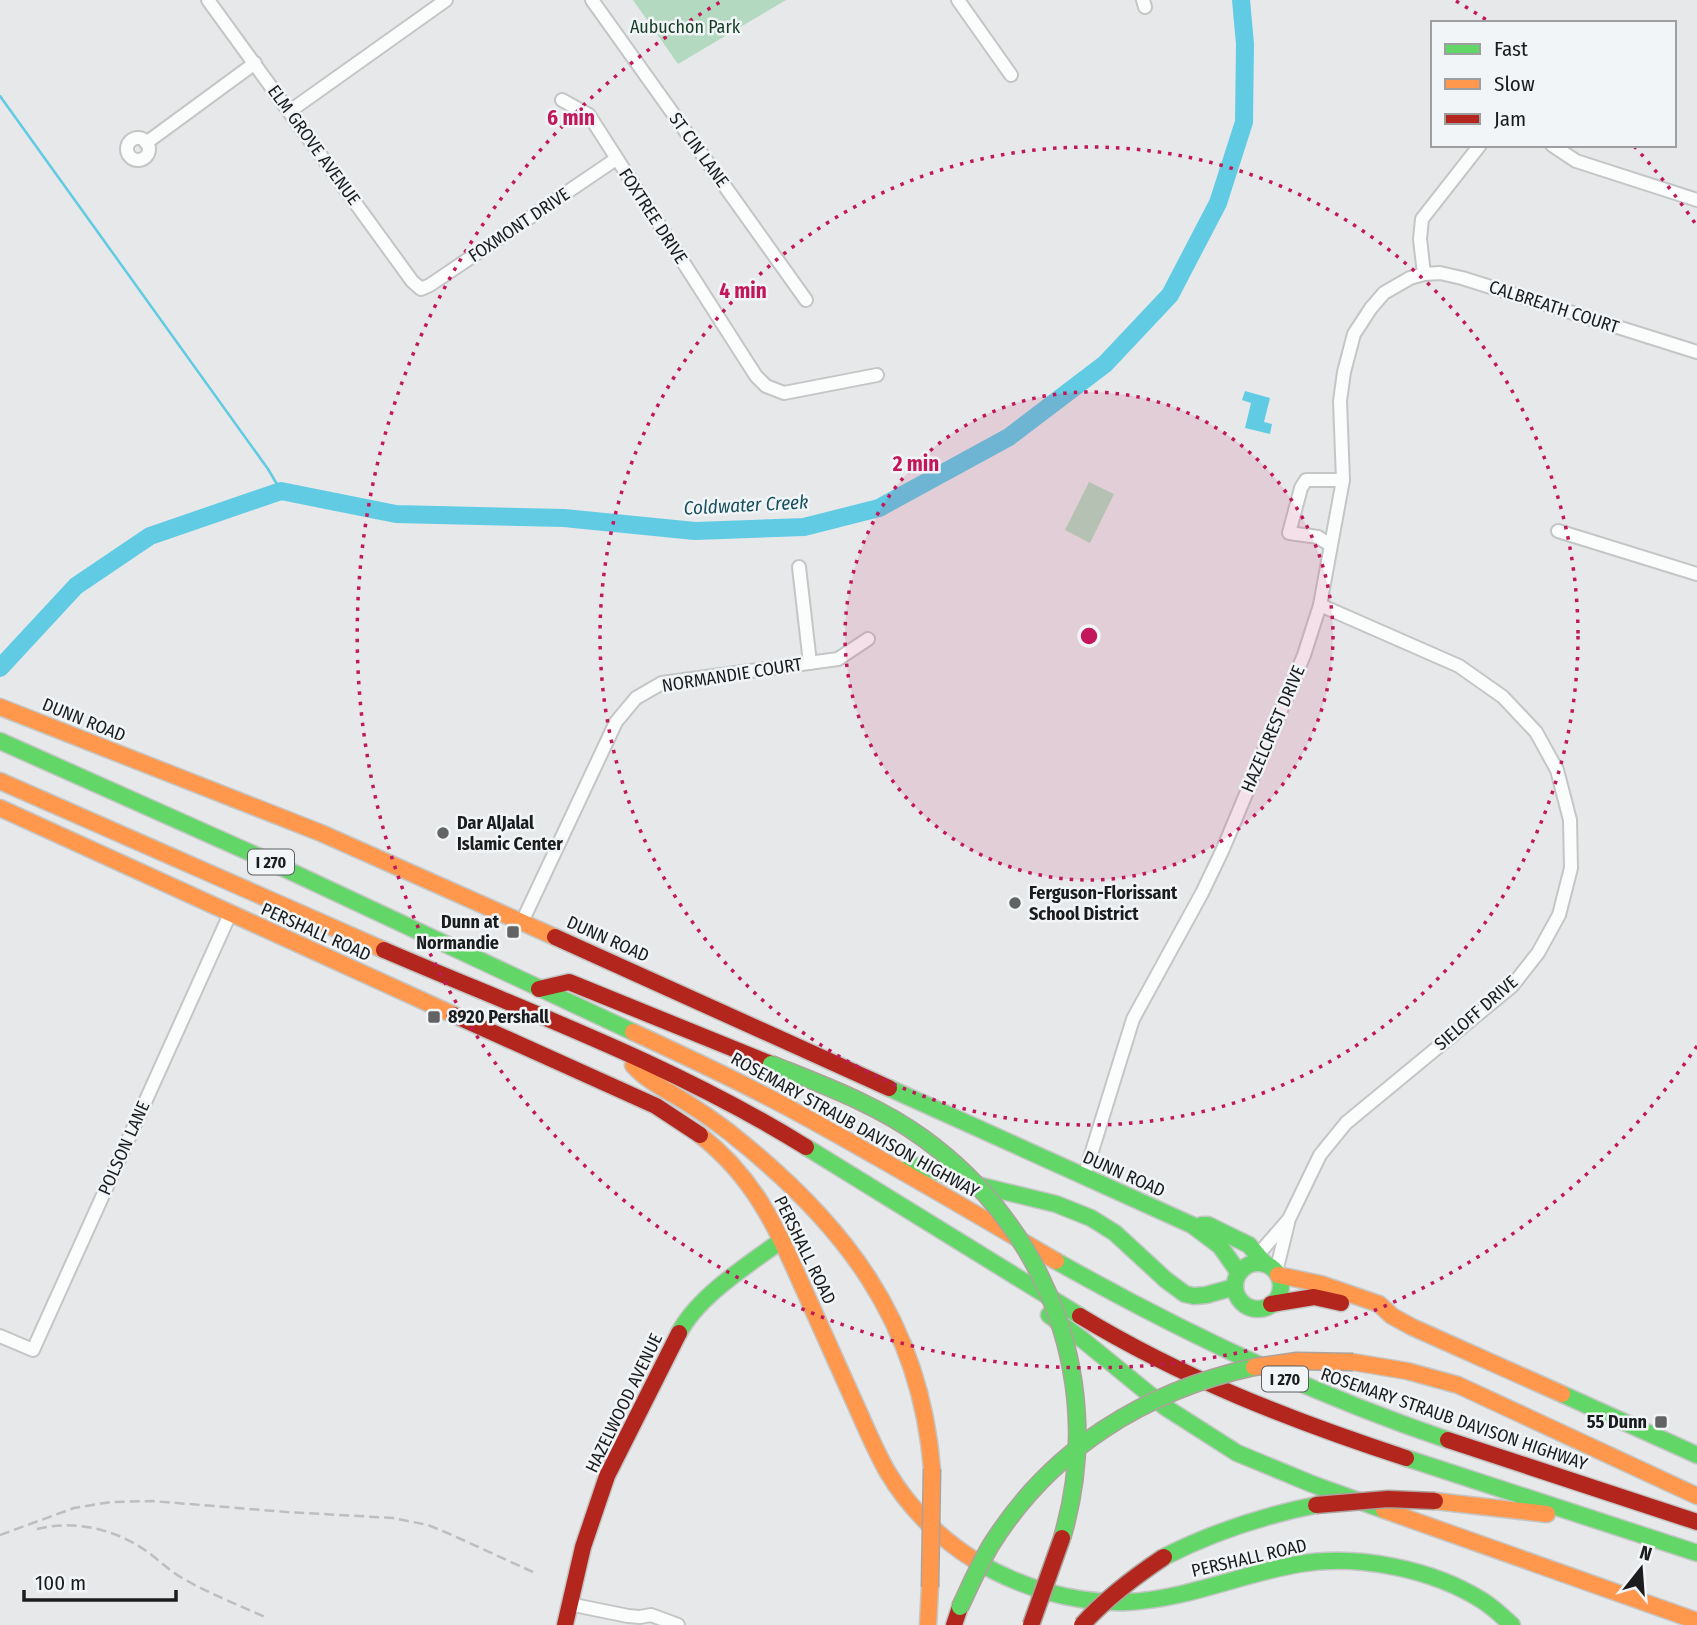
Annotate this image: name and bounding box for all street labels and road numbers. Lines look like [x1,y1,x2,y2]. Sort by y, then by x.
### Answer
street label: ELM GROVE AVENUE [263,81,365,209]
street label: ST CIN LANE [665,108,733,192]
street label: FOXTREE DRIVE [614,164,692,268]
street label: FOXMONT DRIVE [464,183,574,267]
street label: CALBREATH COURT [1486,276,1622,339]
street label: NORMANDIE COURT [660,653,804,697]
street label: HAZELCREST DRIVE [1236,662,1310,796]
street label: DUNN ROAD [39,693,129,747]
road number: I 270 [248,849,294,874]
street label: PERSHALL ROAD [258,898,374,966]
street label: DUNN ROAD [563,911,653,967]
street label: SIELOFF DRIVE [1430,971,1522,1055]
street label: ROSEMARY STRAUB DAVISON HIGHWAY [727,1047,983,1203]
street label: POLSON LANE [93,1098,155,1198]
street label: DUNN ROAD [1079,1146,1169,1202]
street label: PERSHALL ROAD [769,1192,841,1308]
street label: HAZELWOOD AVENUE [581,1330,667,1476]
street label: ROSEMARY STRAUB DAVISON HIGHWAY [1318,1363,1590,1475]
road number: I 270 [1262,1366,1308,1392]
street label: PERSHALL ROAD [1189,1534,1309,1582]

